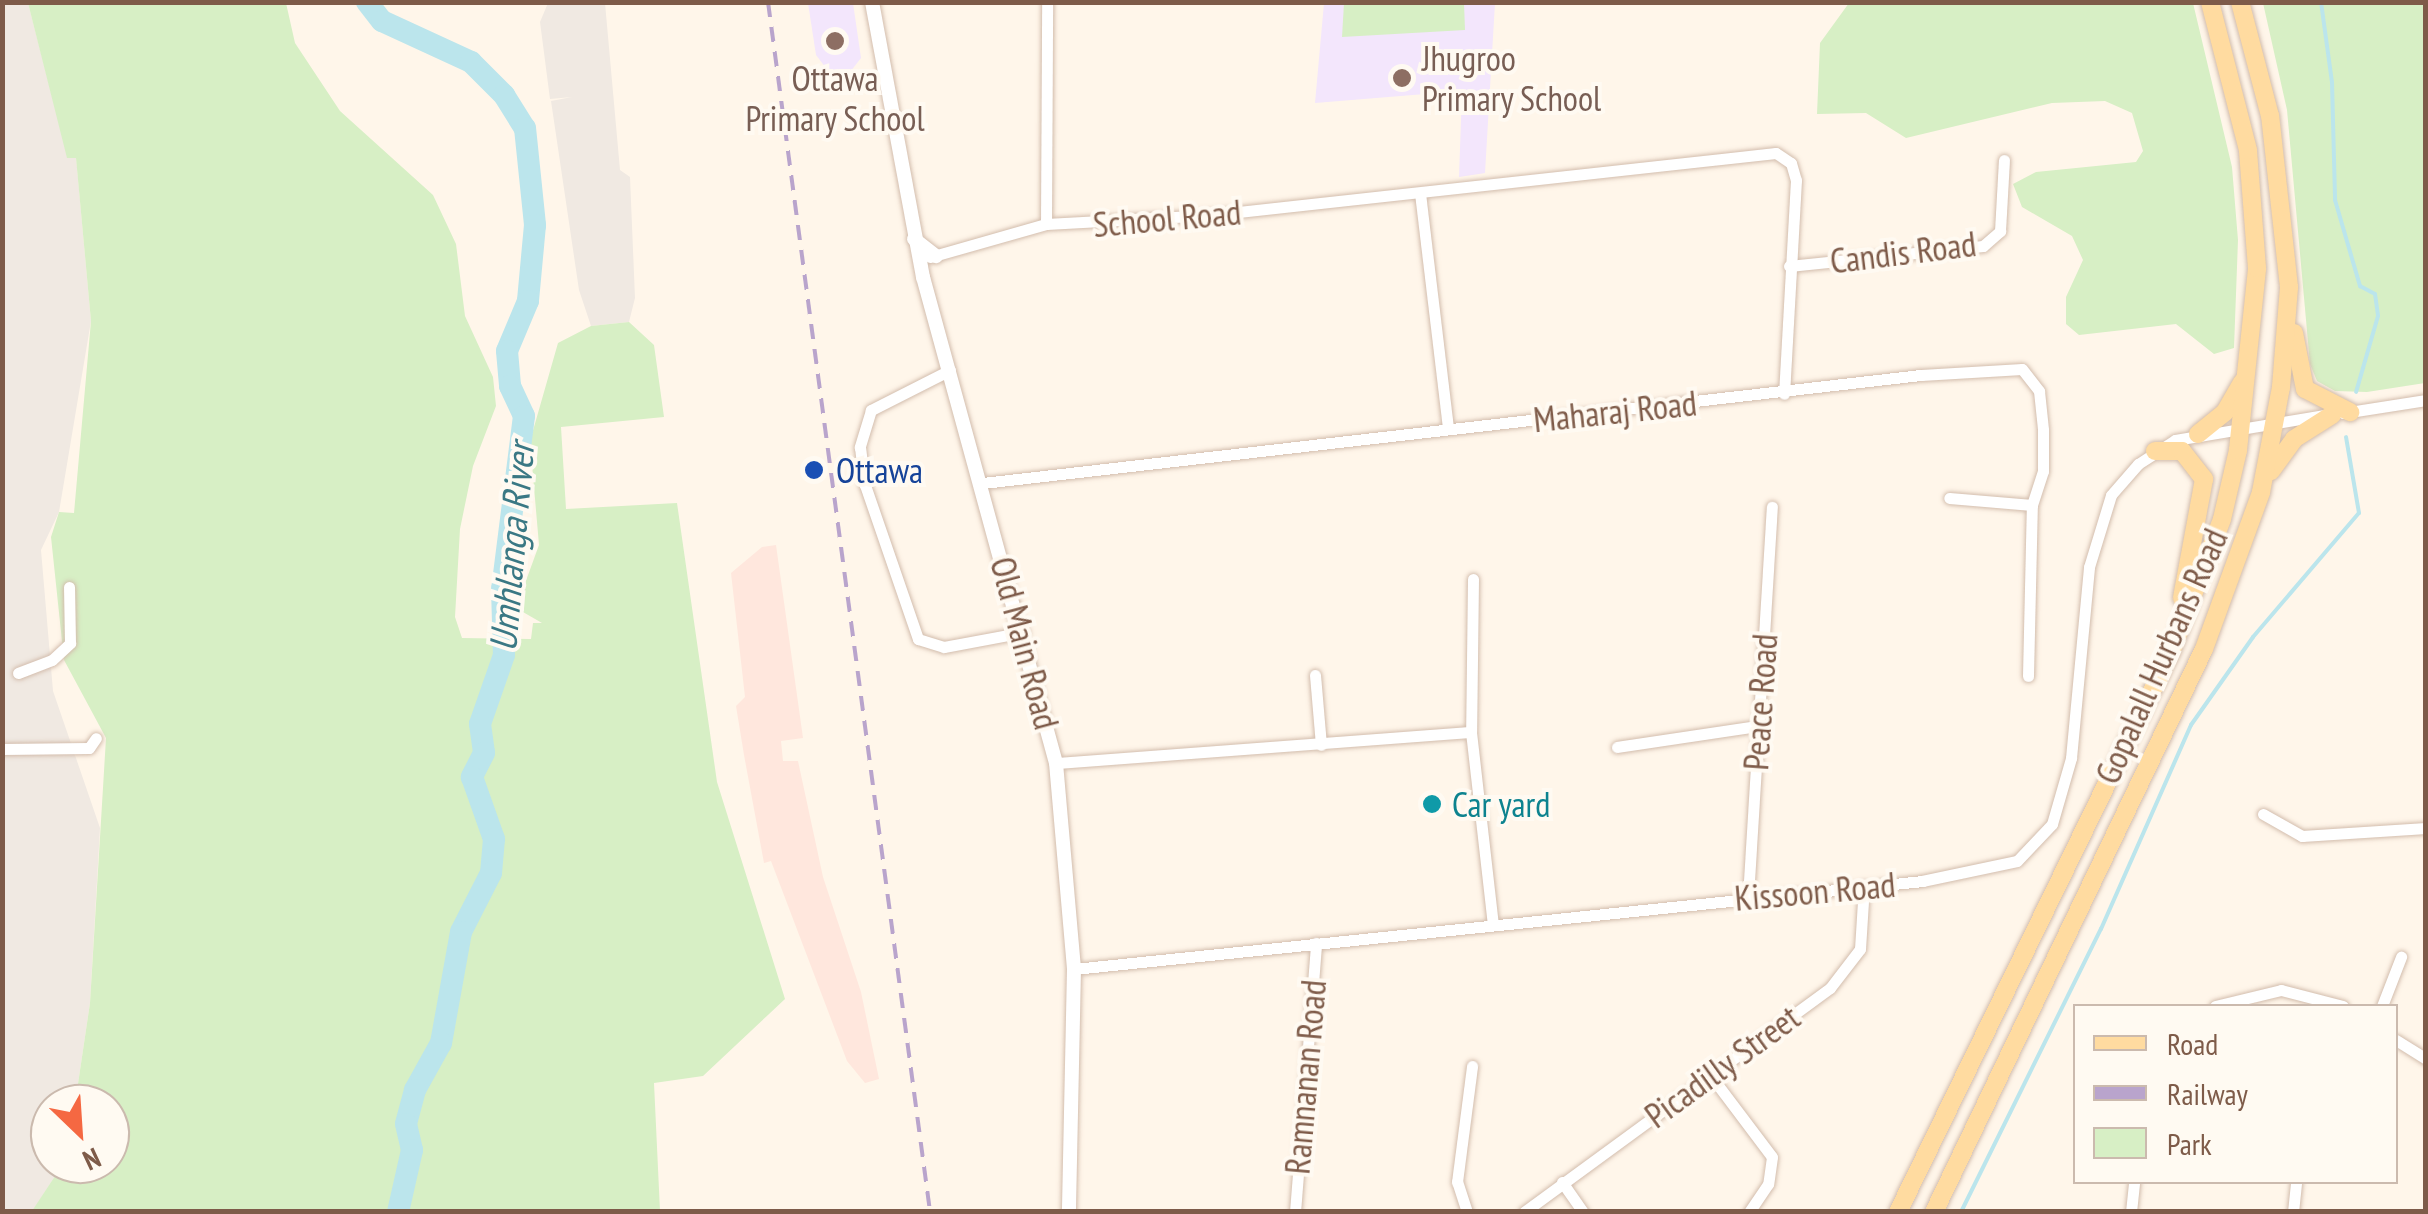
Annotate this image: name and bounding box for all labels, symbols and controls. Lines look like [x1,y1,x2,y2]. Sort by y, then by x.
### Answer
marker: Ottawa Primary School [824,30,846,52]
place label: Jhugroo Primary School [1422,37,1602,119]
place label: Ottawa Primary School [745,57,925,139]
marker: Jhugroo Primary School [1391,67,1413,89]
street label: School Road [1091,191,1243,245]
street label: Candis Road [1828,222,1978,282]
street label: Maharaj Road [1531,382,1699,440]
water label: Umhlanga River [479,441,543,653]
place label: Ottawa [836,449,923,491]
marker: Ottawa [801,457,827,483]
street label: Gopalall Hurbans Road [2086,522,2236,790]
street label: Old Main Road [982,552,1068,734]
street label: Peace Road [1734,632,1786,772]
place label: Car yard [1452,783,1550,825]
marker: Car yard [1421,793,1443,815]
street label: Kissoon Road [1733,863,1897,919]
street label: Ramnanan Road [1276,978,1334,1176]
street label: Picadilly Street [1636,996,1808,1136]
legend [2073,1004,2398,1184]
text: Road [2167,1024,2218,1063]
text: Railway [2167,1074,2248,1113]
north arrow [30,1084,130,1184]
text: Park [2167,1124,2212,1163]
text: N [77,1140,107,1180]

